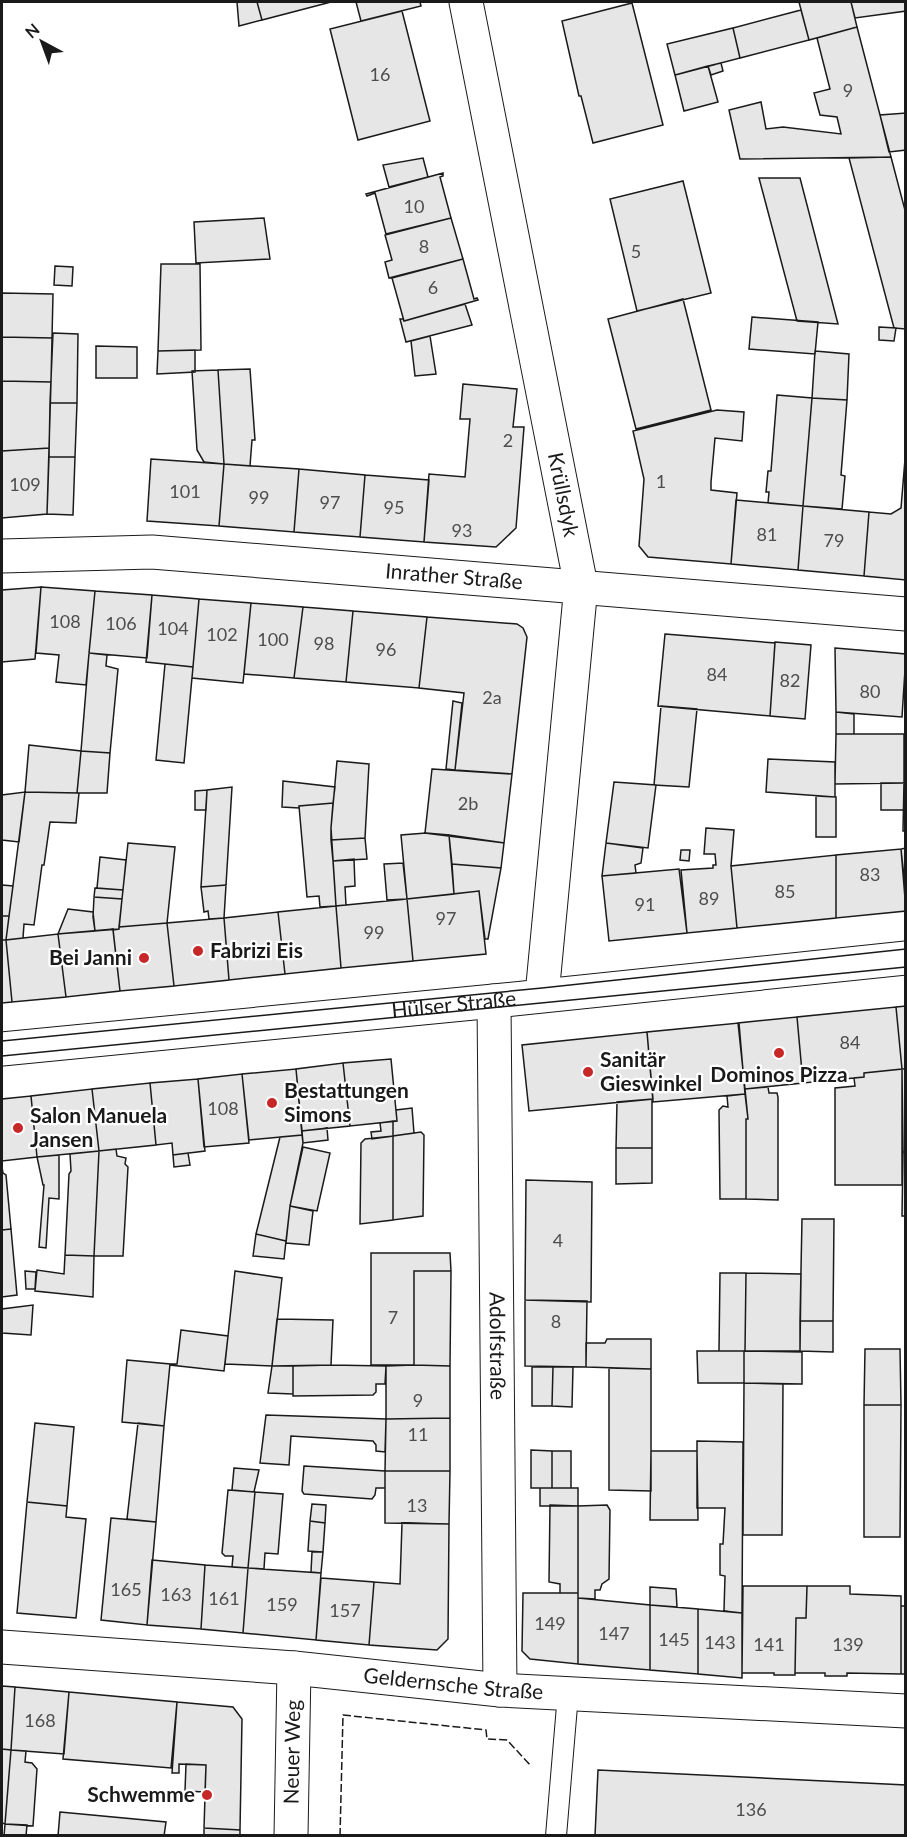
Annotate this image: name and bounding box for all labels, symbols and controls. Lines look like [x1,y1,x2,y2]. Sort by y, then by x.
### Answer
north arrow [12,12,72,72]
text: N [21,19,43,42]
house number: 16 [370,63,390,85]
house number: 9 [843,79,853,101]
house number: 10 [404,195,424,217]
house number: 8 [419,235,429,257]
house number: 5 [631,240,641,262]
house number: 6 [428,276,438,298]
house number: 2 [503,429,513,451]
street label: Krüllsdyk [544,450,585,539]
house number: 1 [656,470,666,492]
house number: 109 [9,473,41,495]
house number: 101 [169,480,201,502]
house number: 99 [249,486,269,508]
house number: 97 [320,491,340,513]
house number: 95 [384,496,404,518]
house number: 93 [452,519,472,541]
house number: 81 [757,523,777,545]
house number: 79 [824,529,844,551]
street label: Inrather Straße [384,557,524,593]
house number: 108 [49,610,81,632]
house number: 106 [105,612,137,634]
house number: 104 [157,617,189,639]
house number: 102 [206,623,238,645]
house number: 100 [257,628,289,650]
house number: 98 [314,632,334,654]
house number: 96 [376,638,396,660]
house number: 84 [707,663,727,685]
house number: 82 [780,669,800,691]
house number: 80 [860,680,880,702]
house number: 2a [482,686,502,708]
house number: 2b [458,792,478,814]
house number: 83 [860,863,880,885]
house number: 85 [775,880,795,902]
house number: 89 [699,887,719,909]
house number: 91 [635,893,655,915]
house number: 97 [436,907,456,929]
house number: 99 [364,921,384,943]
place label: Fabrizi Eis [210,937,303,962]
place label: Bei Janni [49,944,132,969]
marker: Fabrizi Eis [191,944,205,958]
marker: Bei Janni [137,951,151,965]
street label: Hülser Straße [390,985,517,1022]
house number: 84 [840,1031,860,1053]
place label: Sanitär Gieswinkel [600,1046,702,1095]
marker: Dominos Pizza [772,1046,786,1060]
place label: Dominos Pizza [710,1061,848,1086]
marker: Sanitär Gieswinkel [581,1065,595,1079]
place label: Bestattungen Simons [284,1077,409,1126]
marker: Bestattungen Simons [265,1096,279,1110]
house number: 108 [207,1097,239,1119]
place label: Salon Manuela Jansen [30,1102,167,1151]
marker: Salon Manuela Jansen [11,1121,25,1135]
house number: 4 [553,1229,563,1251]
street label: Adolfstraße [486,1292,511,1400]
house number: 7 [388,1306,398,1328]
house number: 8 [551,1310,561,1332]
house number: 9 [413,1389,423,1411]
house number: 11 [408,1423,428,1445]
house number: 13 [407,1494,427,1516]
house number: 165 [110,1578,142,1600]
house number: 163 [160,1583,192,1605]
house number: 161 [208,1587,240,1609]
house number: 159 [266,1593,298,1615]
house number: 157 [329,1599,361,1621]
house number: 149 [534,1612,566,1634]
house number: 147 [598,1622,630,1644]
house number: 145 [658,1628,690,1650]
house number: 143 [704,1631,736,1653]
house number: 141 [753,1633,785,1655]
house number: 139 [832,1633,864,1655]
street label: Geldernsche Straße [362,1662,544,1703]
street label: Neuer Weg [278,1699,304,1804]
house number: 168 [24,1709,56,1731]
place label: Schwemme [87,1781,195,1806]
marker: Schwemme [200,1788,214,1802]
house number: 136 [735,1798,767,1820]

